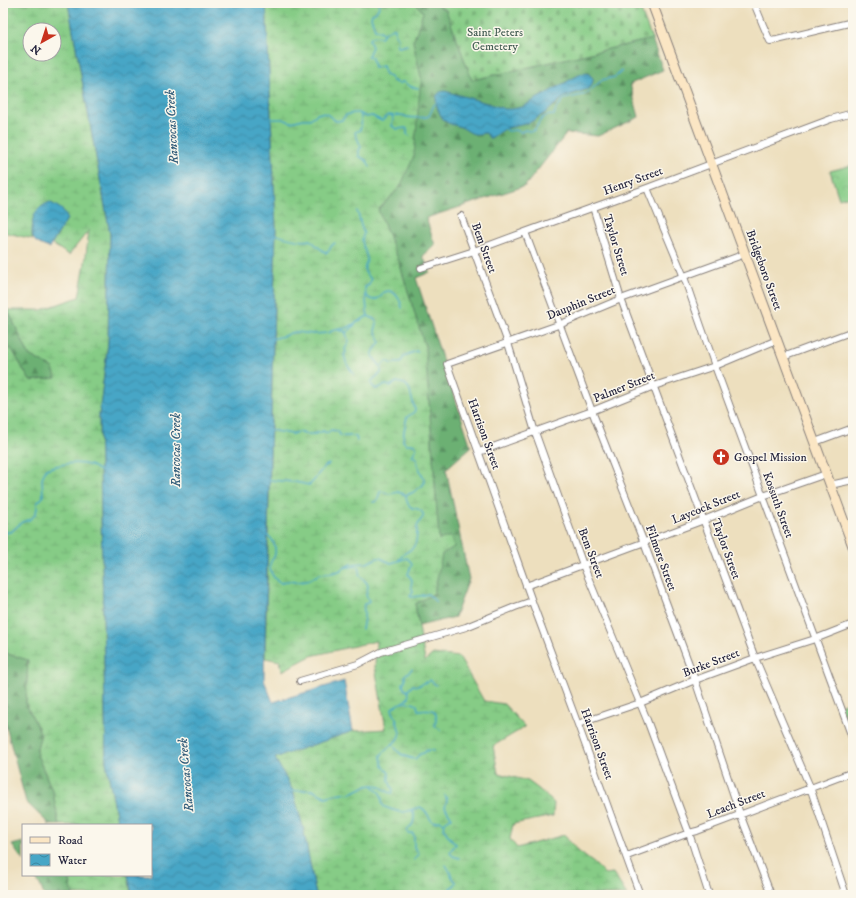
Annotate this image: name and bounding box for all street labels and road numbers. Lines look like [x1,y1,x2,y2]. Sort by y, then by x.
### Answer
street label: Henry Street [601,163,665,199]
street label: Taylor Street [600,213,632,278]
street label: Bem Street [468,221,500,275]
street label: Bridgeboro Street [742,228,786,312]
street label: Dauphin Street [545,282,618,324]
street label: Palmer Street [591,368,657,406]
street label: Harrison Street [464,397,504,472]
street label: Kossuth Street [759,470,797,540]
street label: Laycock Street [670,486,743,528]
street label: Taylor Street [708,517,744,581]
street label: Filmore Street [642,523,680,593]
street label: Bem Street [575,526,607,580]
street label: Burke Street [681,645,742,681]
street label: Harrison Street [577,707,617,782]
street label: Leach Street [705,786,767,822]

